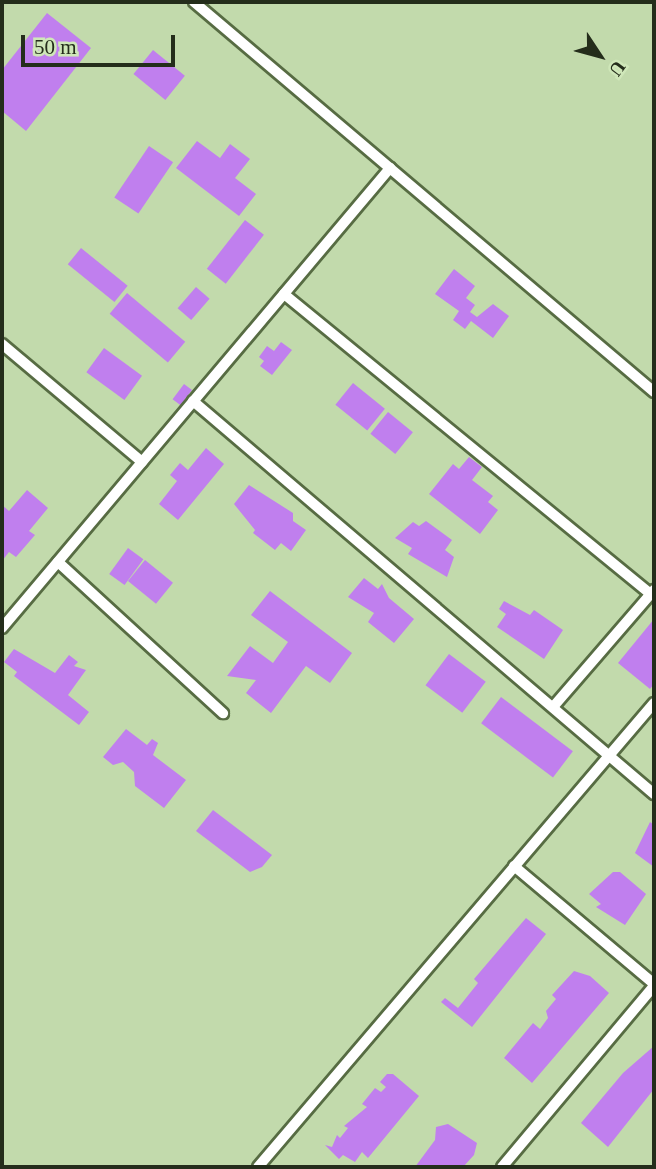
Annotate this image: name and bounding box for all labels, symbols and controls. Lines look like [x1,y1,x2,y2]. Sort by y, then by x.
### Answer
scale bar [24,21,178,65]
north arrow [565,21,635,91]
text: 50 m [34,35,77,59]
text: U [605,57,630,80]

